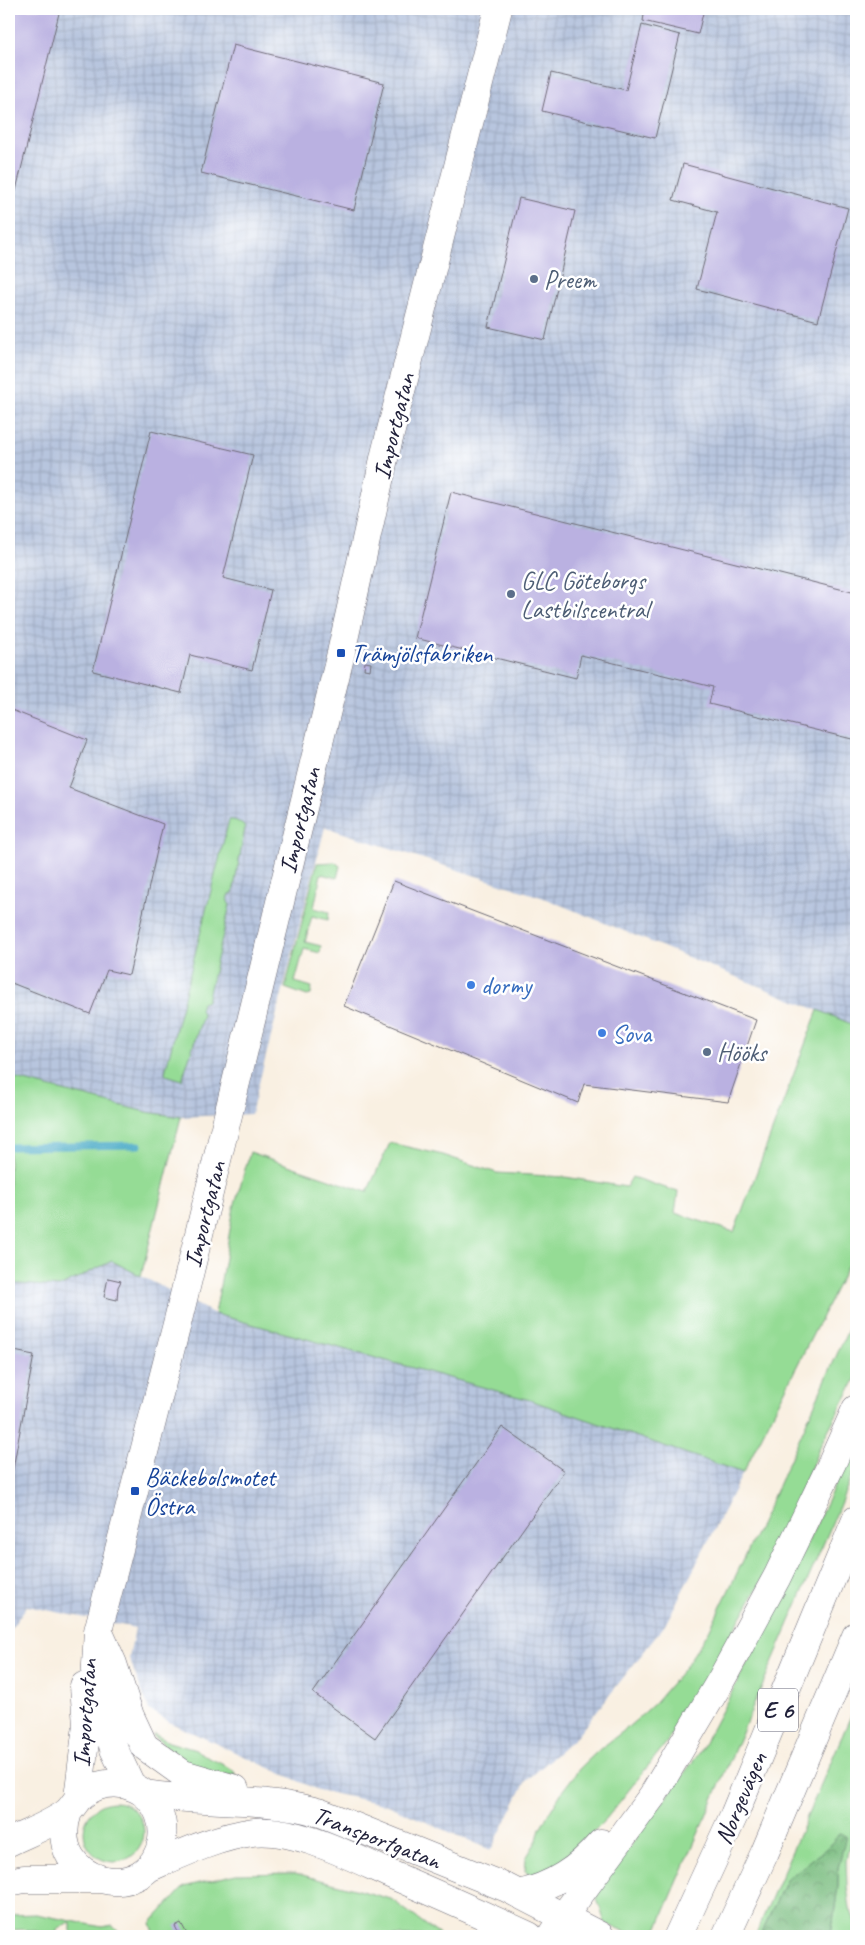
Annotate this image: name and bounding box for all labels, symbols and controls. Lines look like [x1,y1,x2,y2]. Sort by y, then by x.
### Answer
place label: Preem [544,264,598,296]
marker: Preem [528,273,540,285]
street label: Importgatan [365,369,423,483]
place label: GLC Göteborgs Lastbilscentral [521,565,654,626]
marker: GLC Göteborgs Lastbilscentral [505,588,517,600]
place label: Trämjölsfabriken [351,638,493,670]
marker: Trämjölsfabriken [335,647,347,659]
street label: Importgatan [271,763,329,877]
place label: dormy [481,970,534,1002]
marker: dormy [465,979,477,991]
place label: Sova [612,1018,653,1050]
marker: Sova [596,1027,608,1039]
place label: Hööks [717,1037,769,1069]
marker: Hööks [701,1046,713,1058]
street label: Importgatan [176,1157,234,1271]
place label: Bäckebolsmotet Östra [145,1462,278,1523]
marker: Bäckebolsmotet Östra [129,1485,141,1497]
street label: Importgatan [65,1657,105,1768]
road number: E 6 [758,1688,798,1732]
street label: Norgevägen [707,1747,775,1849]
street label: Transportgatan [308,1799,447,1878]

